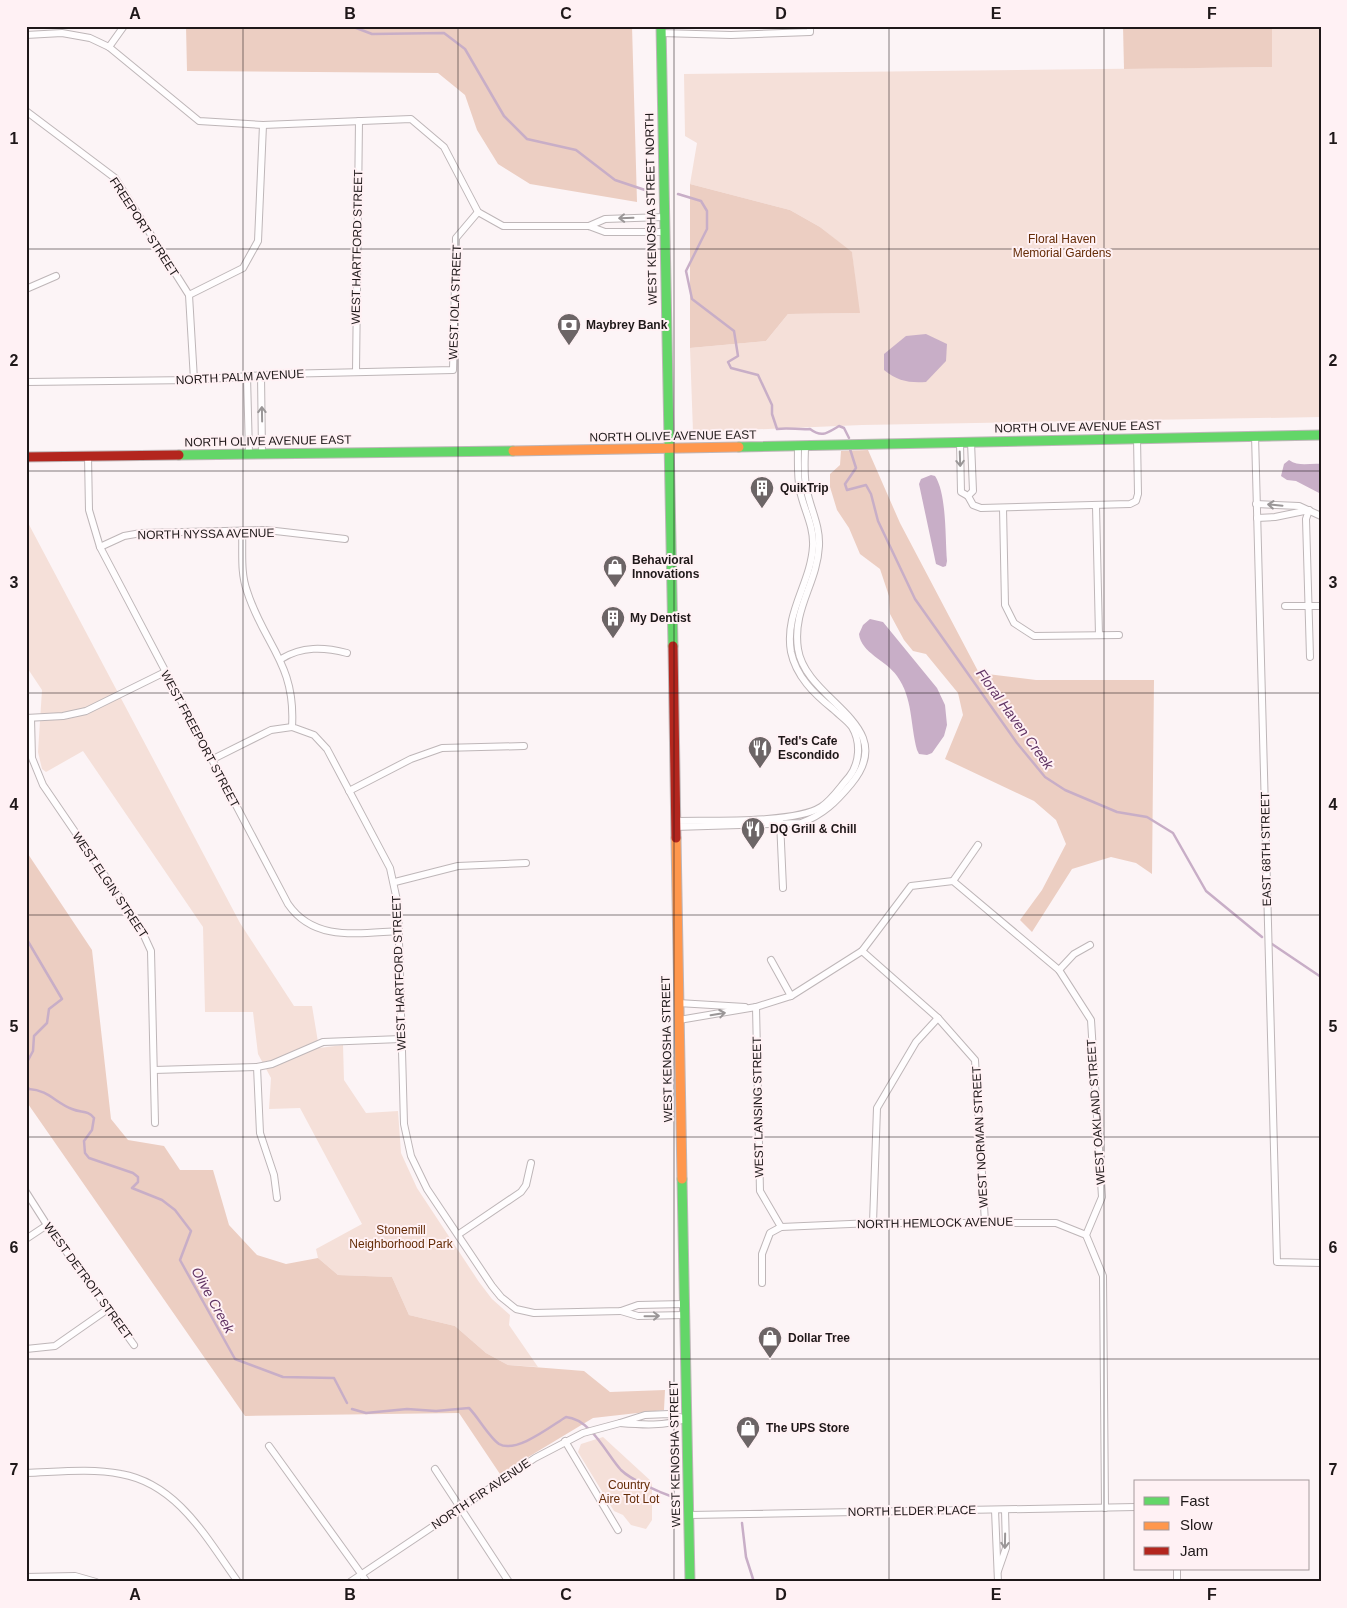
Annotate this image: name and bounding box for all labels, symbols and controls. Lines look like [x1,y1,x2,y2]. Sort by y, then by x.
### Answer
text: A [129,5,141,22]
text: B [344,5,356,22]
text: C [560,5,572,22]
text: D [775,5,787,22]
text: E [991,5,1002,22]
text: F [1207,5,1217,22]
street label: WEST KENOSHA STREET NORTH [642,113,660,305]
text: 1 [10,130,19,147]
text: 1 [1329,130,1338,147]
street label: WEST HARTFORD STREET [349,169,365,325]
street label: FREEPORT STREET [107,175,182,280]
one-way arrow [618,214,634,223]
park label: Floral Haven Memorial Gardens [1013,232,1111,260]
street label: WEST IOLA STREET [446,244,464,360]
bank icon: Maybrey Bank [556,312,582,346]
place label: Maybrey Bank [586,318,668,332]
text: 2 [10,352,19,369]
text: 2 [1329,352,1338,369]
street label: NORTH PALM AVENUE [175,367,305,387]
one-way arrow [257,406,266,422]
street label: NORTH OLIVE AVENUE EAST [994,419,1162,435]
street label: NORTH OLIVE AVENUE EAST [589,428,757,444]
street label: NORTH OLIVE AVENUE EAST [184,433,352,449]
one-way arrow [956,450,965,466]
building icon: QuikTrip [749,475,775,509]
place label: QuikTrip [780,481,829,495]
one-way arrow [1267,500,1283,509]
street label: NORTH NYSSA AVENUE [137,526,275,542]
place label: Behavioral Innovations [632,553,700,581]
shop icon: Behavioral Innovations [602,554,628,588]
text: 3 [10,574,19,591]
text: 3 [1329,574,1338,591]
building icon: My Dentist [600,605,626,639]
place label: My Dentist [630,611,691,625]
water label: Floral Haven Creek [973,666,1058,773]
street label: WEST FREEPORT STREET [158,668,242,811]
place label: Ted's Cafe Escondido [778,734,839,762]
restaurant icon: Ted's Cafe Escondido [747,735,773,769]
street label: EAST 68TH STREET [1258,791,1274,906]
text: 4 [10,796,19,813]
text: 4 [1329,796,1338,813]
restaurant icon: DQ Grill & Chill [740,816,766,850]
place label: DQ Grill & Chill [770,822,857,836]
street label: WEST ELGIN STREET [69,829,151,941]
street label: WEST HARTFORD STREET [389,895,409,1051]
street label: WEST KENOSHA STREET [659,975,675,1122]
one-way arrow [709,1009,725,1019]
text: 5 [10,1018,19,1035]
text: 5 [1329,1018,1338,1035]
street label: WEST LANSING STREET [750,1036,766,1178]
street label: WEST OAKLAND STREET [1084,1038,1108,1185]
street label: WEST NORMAN STREET [969,1065,991,1208]
street label: NORTH HEMLOCK AVENUE [857,1215,1013,1231]
street label: WEST DETROIT STREET [41,1220,135,1343]
park label: Stonemill Neighborhood Park [349,1223,454,1251]
text: 6 [10,1239,19,1256]
text: 6 [1329,1239,1338,1256]
water label: Olive Creek [188,1264,238,1337]
one-way arrow [644,1311,660,1321]
shop icon: Dollar Tree [757,1325,783,1359]
place label: Dollar Tree [788,1331,850,1345]
street label: WEST KENOSHA STREET [667,1380,683,1527]
shop icon: The UPS Store [735,1415,761,1449]
place label: The UPS Store [766,1421,850,1435]
street label: NORTH FIR AVENUE [429,1456,533,1532]
text: 7 [10,1461,19,1478]
text: 7 [1329,1461,1338,1478]
park label: Country Aire Tot Lot [599,1478,660,1506]
legend [1134,1480,1310,1570]
text: Fast [1180,1492,1210,1509]
street label: NORTH ELDER PLACE [848,1503,976,1519]
text: Slow [1180,1516,1213,1533]
one-way arrow [1001,1533,1010,1549]
text: Jam [1180,1542,1208,1559]
text: A [129,1586,141,1603]
text: B [344,1586,356,1603]
text: C [560,1586,572,1603]
text: D [775,1586,787,1603]
text: E [991,1586,1002,1603]
text: F [1207,1586,1217,1603]

